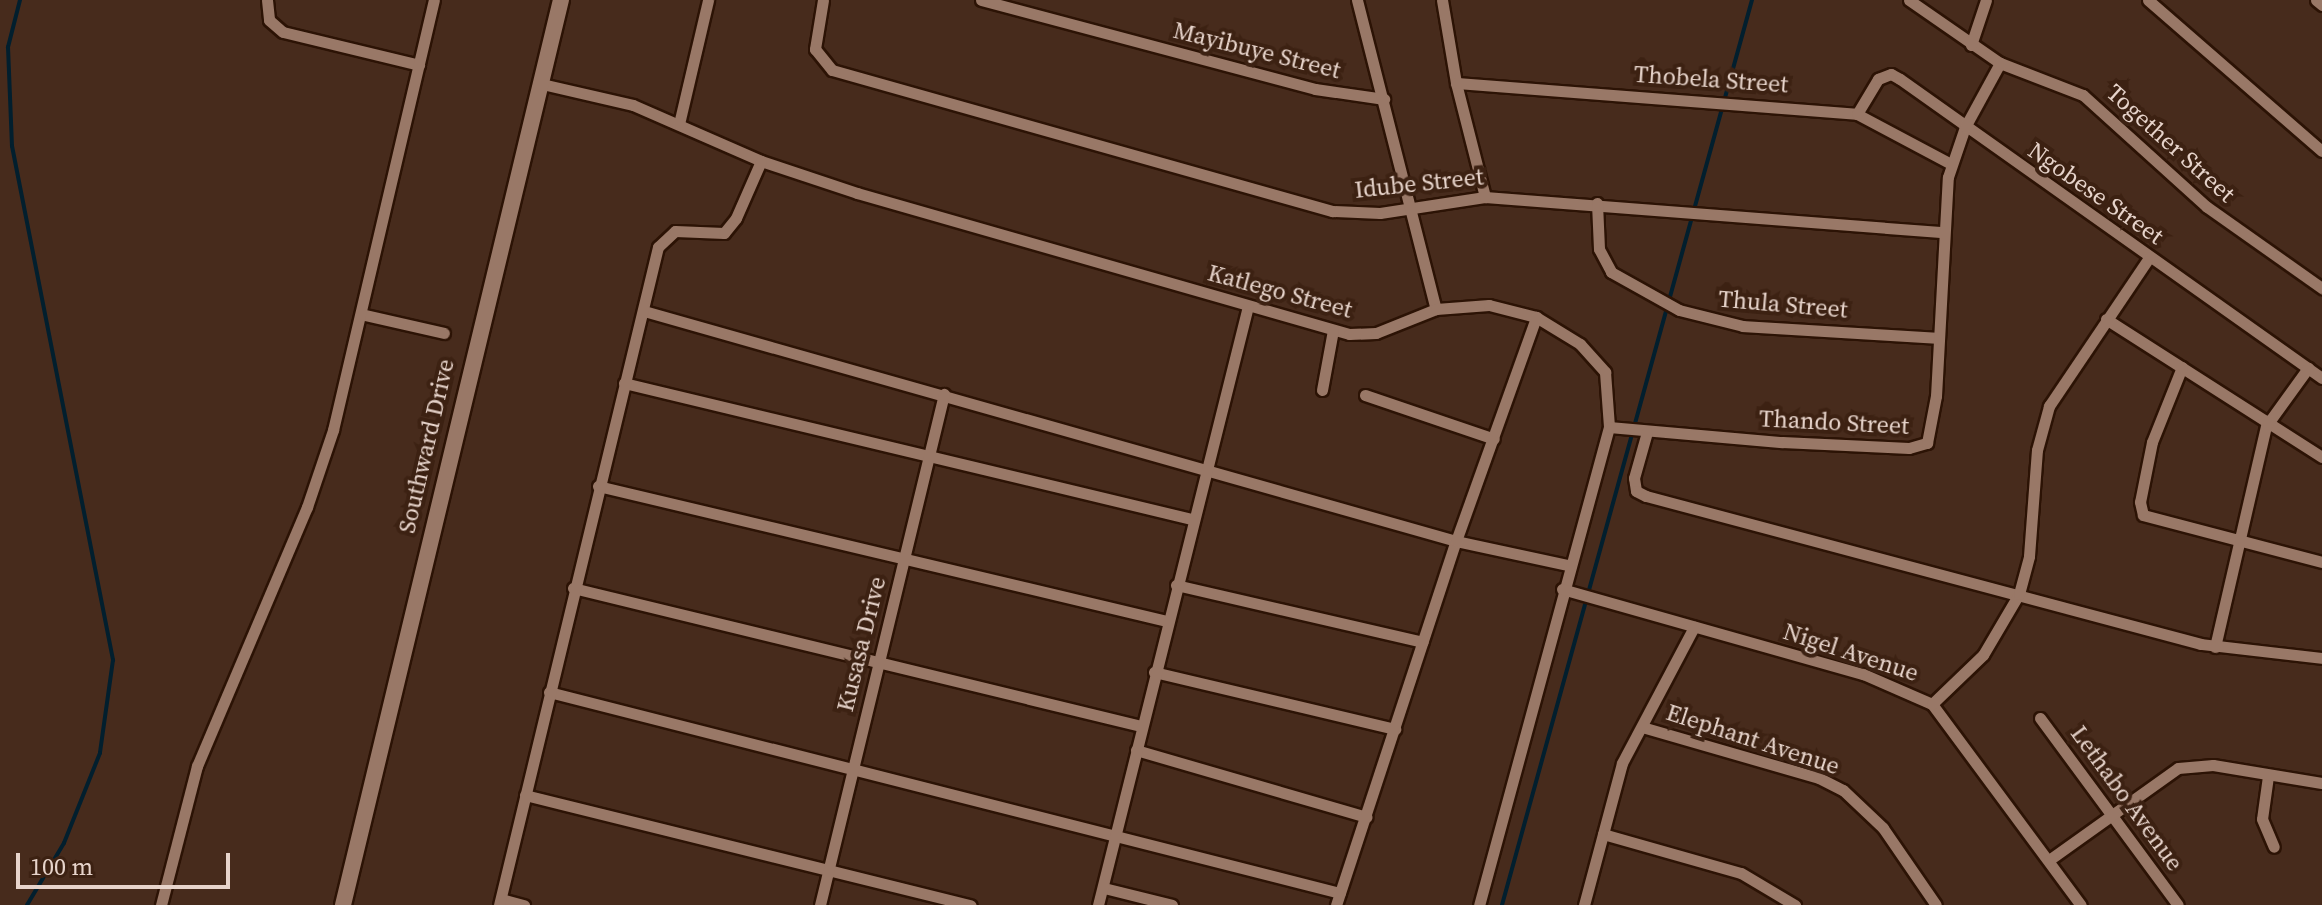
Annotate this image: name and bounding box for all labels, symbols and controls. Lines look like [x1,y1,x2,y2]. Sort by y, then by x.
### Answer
street label: Mayibuye Street [1170,15,1344,85]
street label: Thobela Street [1633,59,1789,99]
street label: Together Street [2101,78,2241,208]
street label: Ngobese Street [2023,136,2169,250]
street label: Idube Street [1353,162,1485,204]
street label: Katlego Street [1205,258,1355,324]
street label: Thula Street [1717,284,1849,324]
street label: Southward Drive [392,356,460,536]
street label: Thando Street [1758,404,1910,440]
street label: Kusasa Drive [830,573,892,715]
street label: Nigel Avenue [1780,617,1922,687]
street label: Elephant Avenue [1663,697,1843,781]
street label: Lethabo Avenue [2065,720,2189,876]
scale bar [20,837,234,887]
text: 100 m [30,850,93,883]

